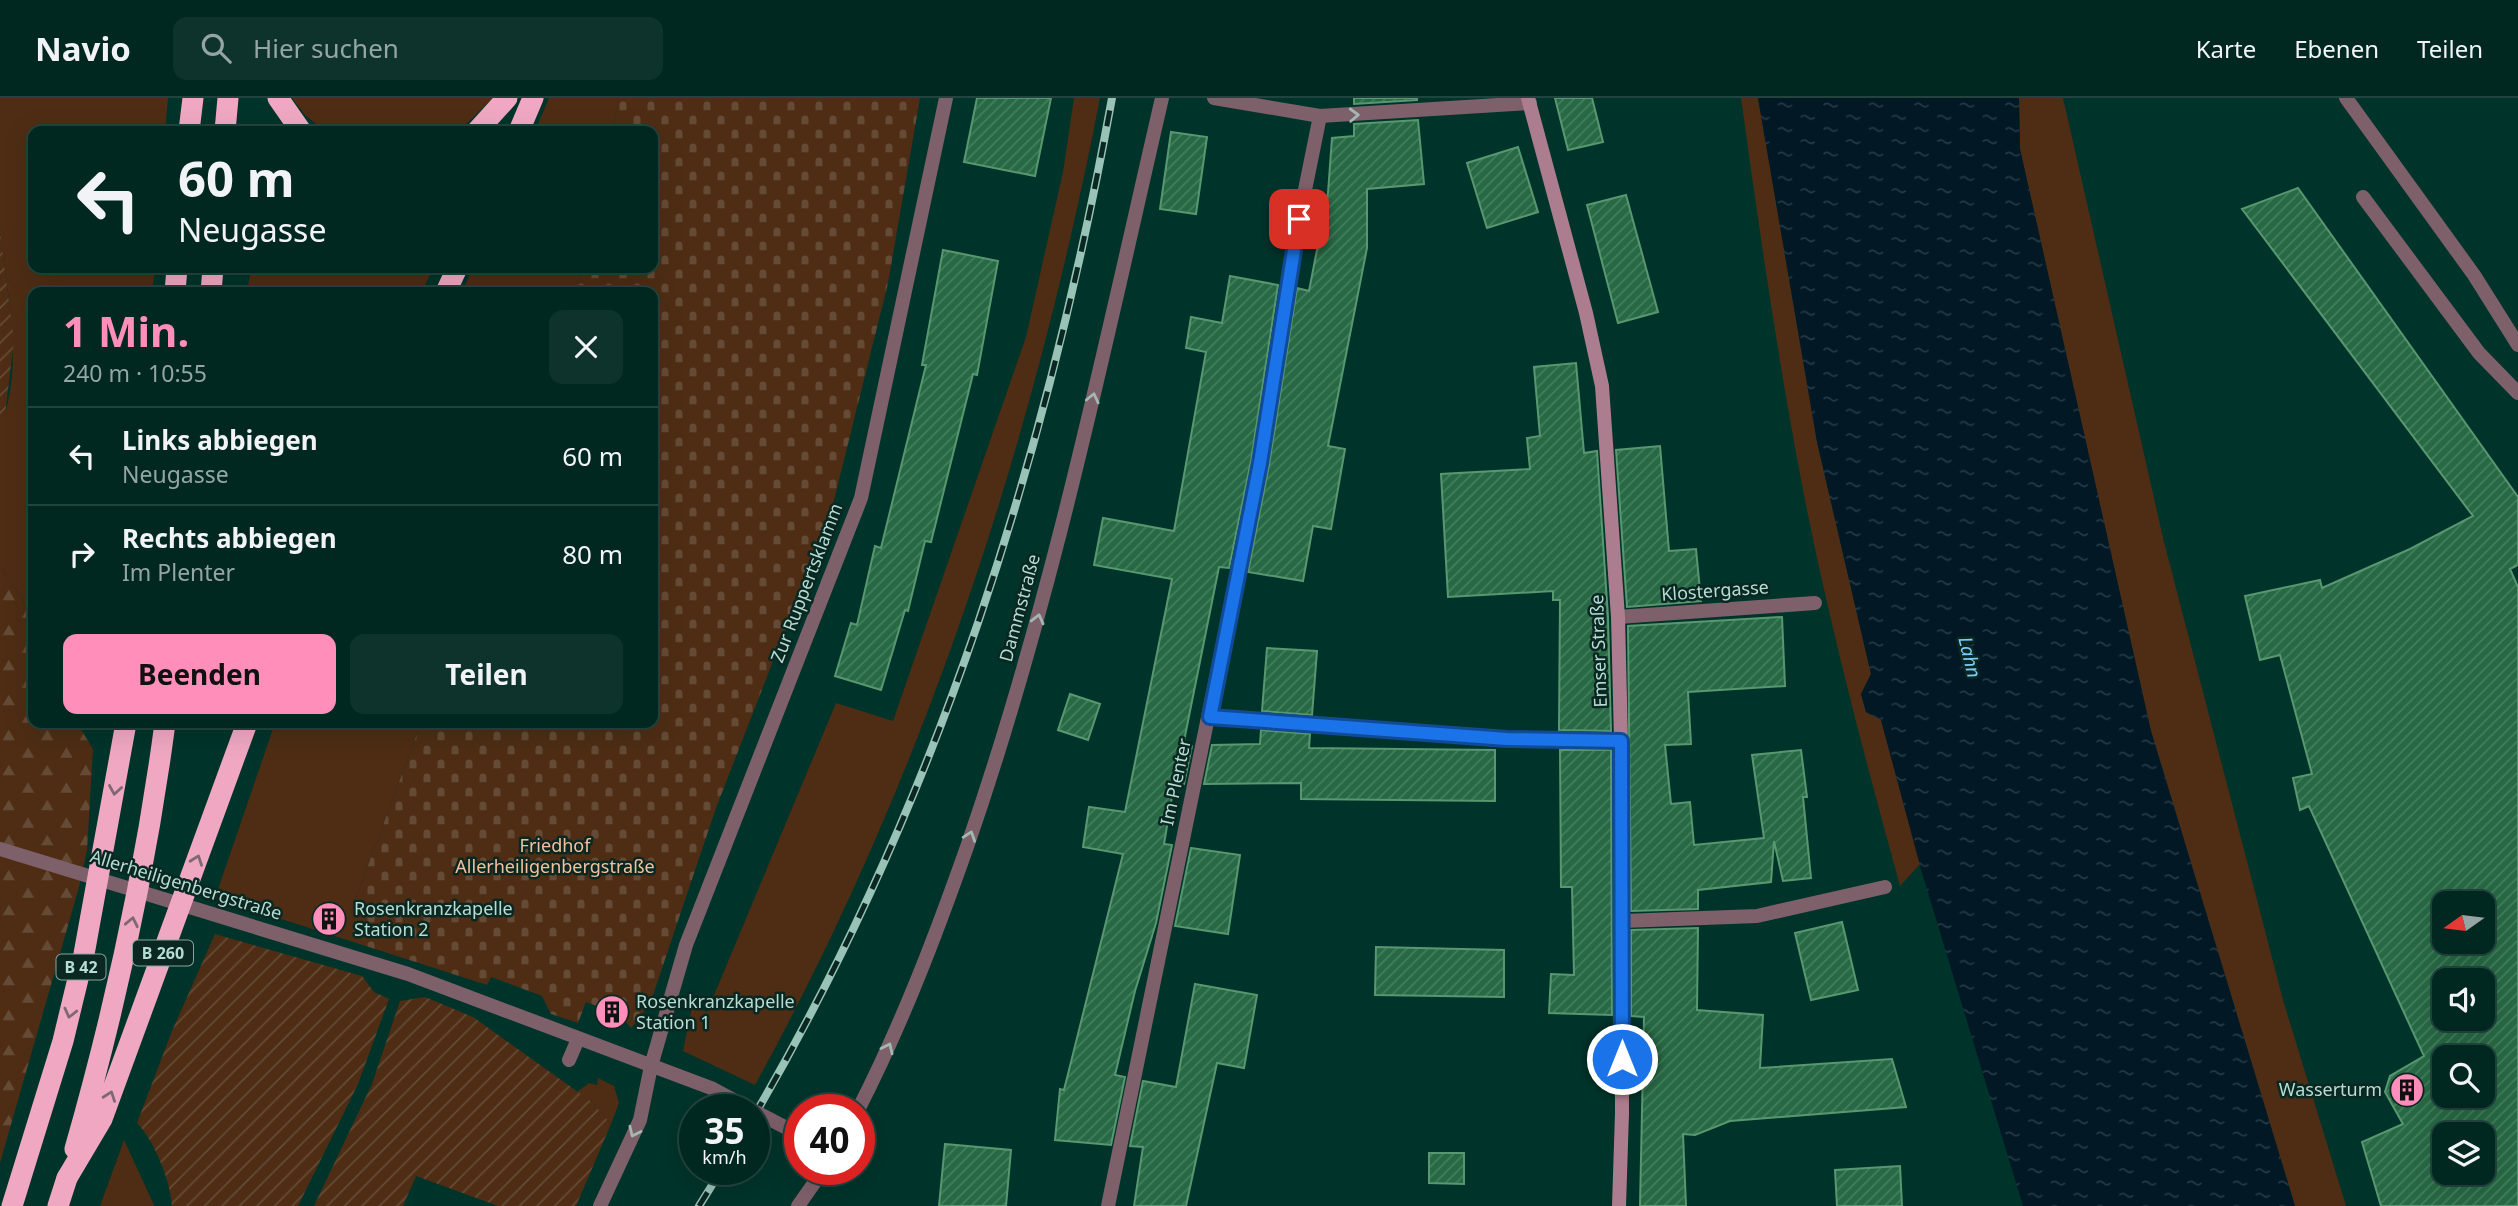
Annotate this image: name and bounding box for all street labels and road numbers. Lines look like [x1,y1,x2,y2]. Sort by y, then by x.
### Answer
street label: Zur Ruppertsklamm [765,500,848,666]
street label: Dammstraße [993,551,1045,664]
street label: Klostergasse [1660,574,1770,606]
street label: Emser Straße [1584,594,1612,708]
street label: Im Plenter [1154,735,1196,828]
street label: Allerheiligenbergstraße [87,843,285,925]
road number: B 260 [133,940,193,966]
road number: B 42 [56,954,106,980]

